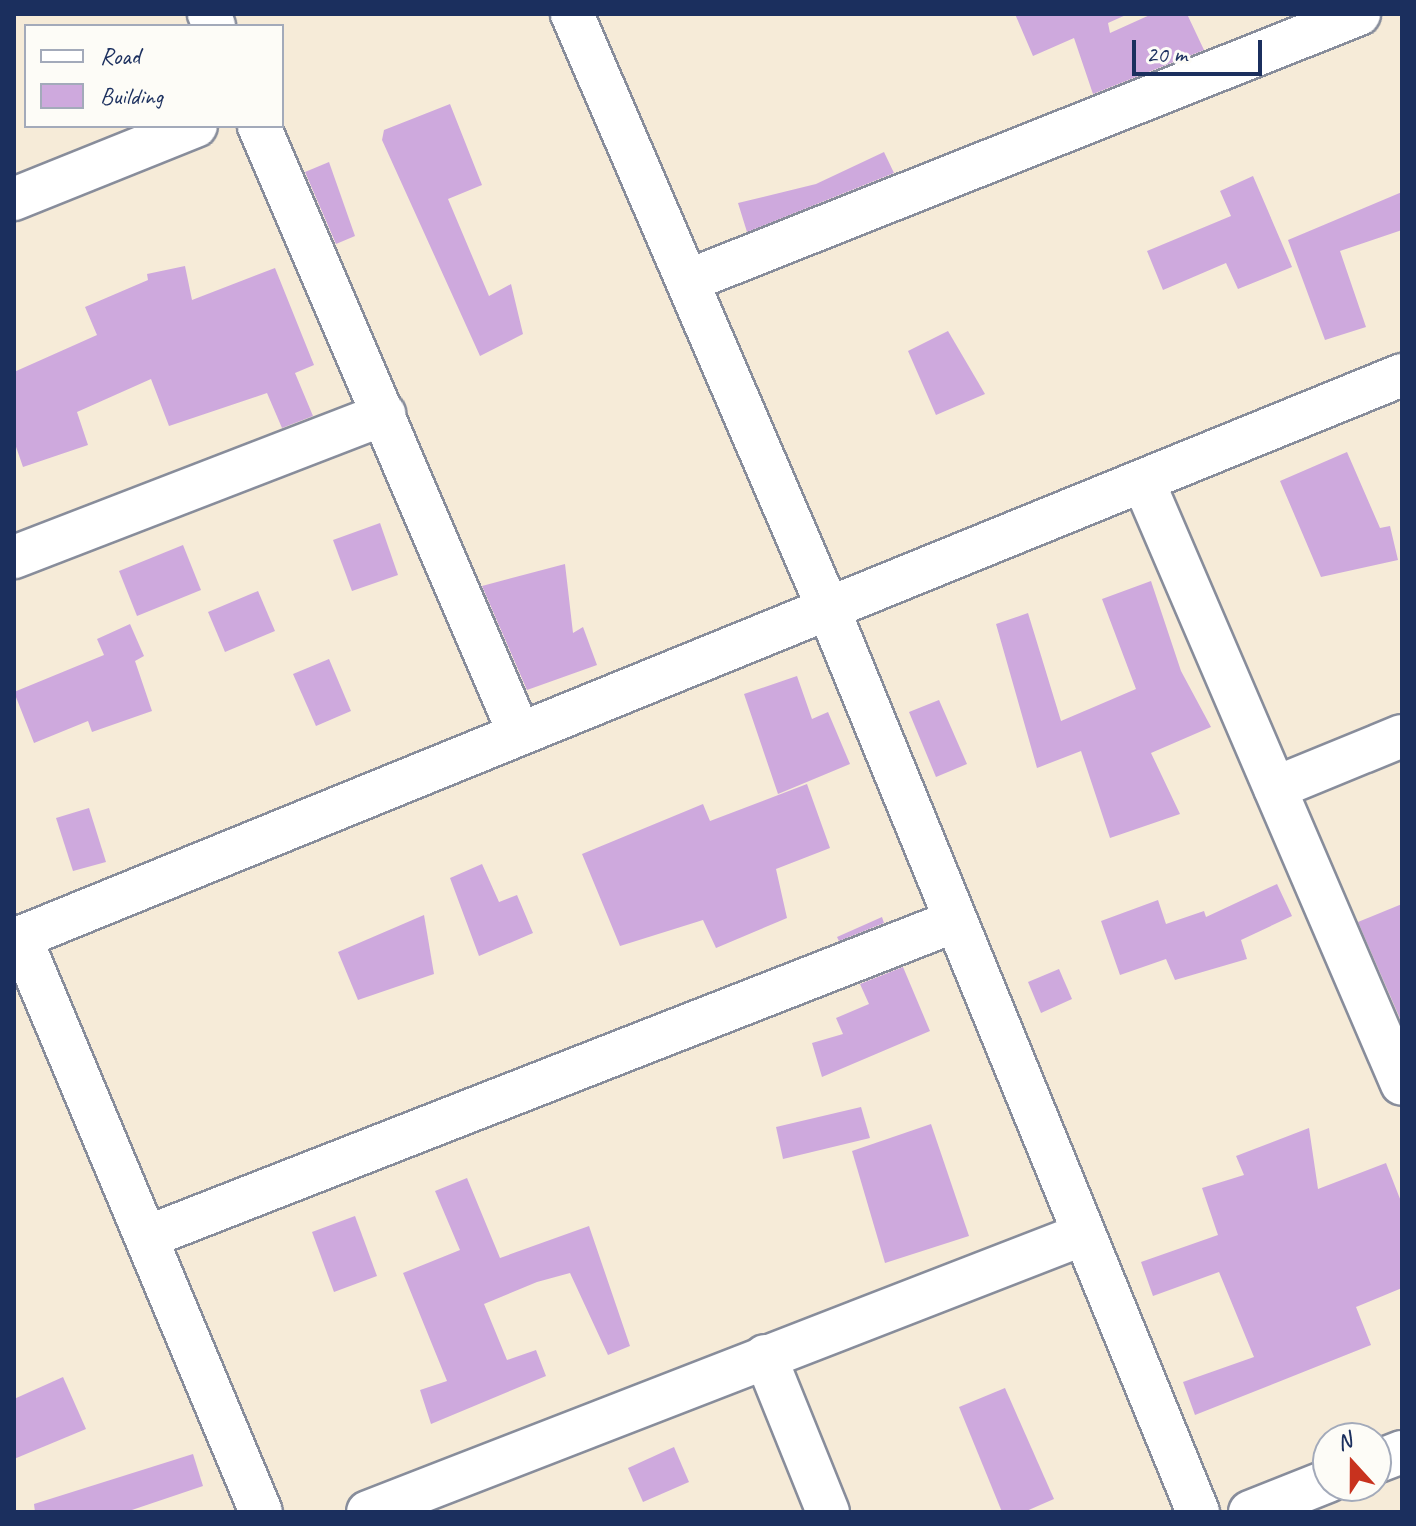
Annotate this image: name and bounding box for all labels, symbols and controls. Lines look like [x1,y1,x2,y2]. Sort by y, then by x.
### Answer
legend [24,24,284,128]
scale bar [1136,24,1266,74]
text: 20 m [1146,39,1187,69]
text: Road [100,41,140,71]
text: Building [100,81,163,111]
north arrow [1312,1422,1392,1502]
text: N [1333,1426,1355,1457]

